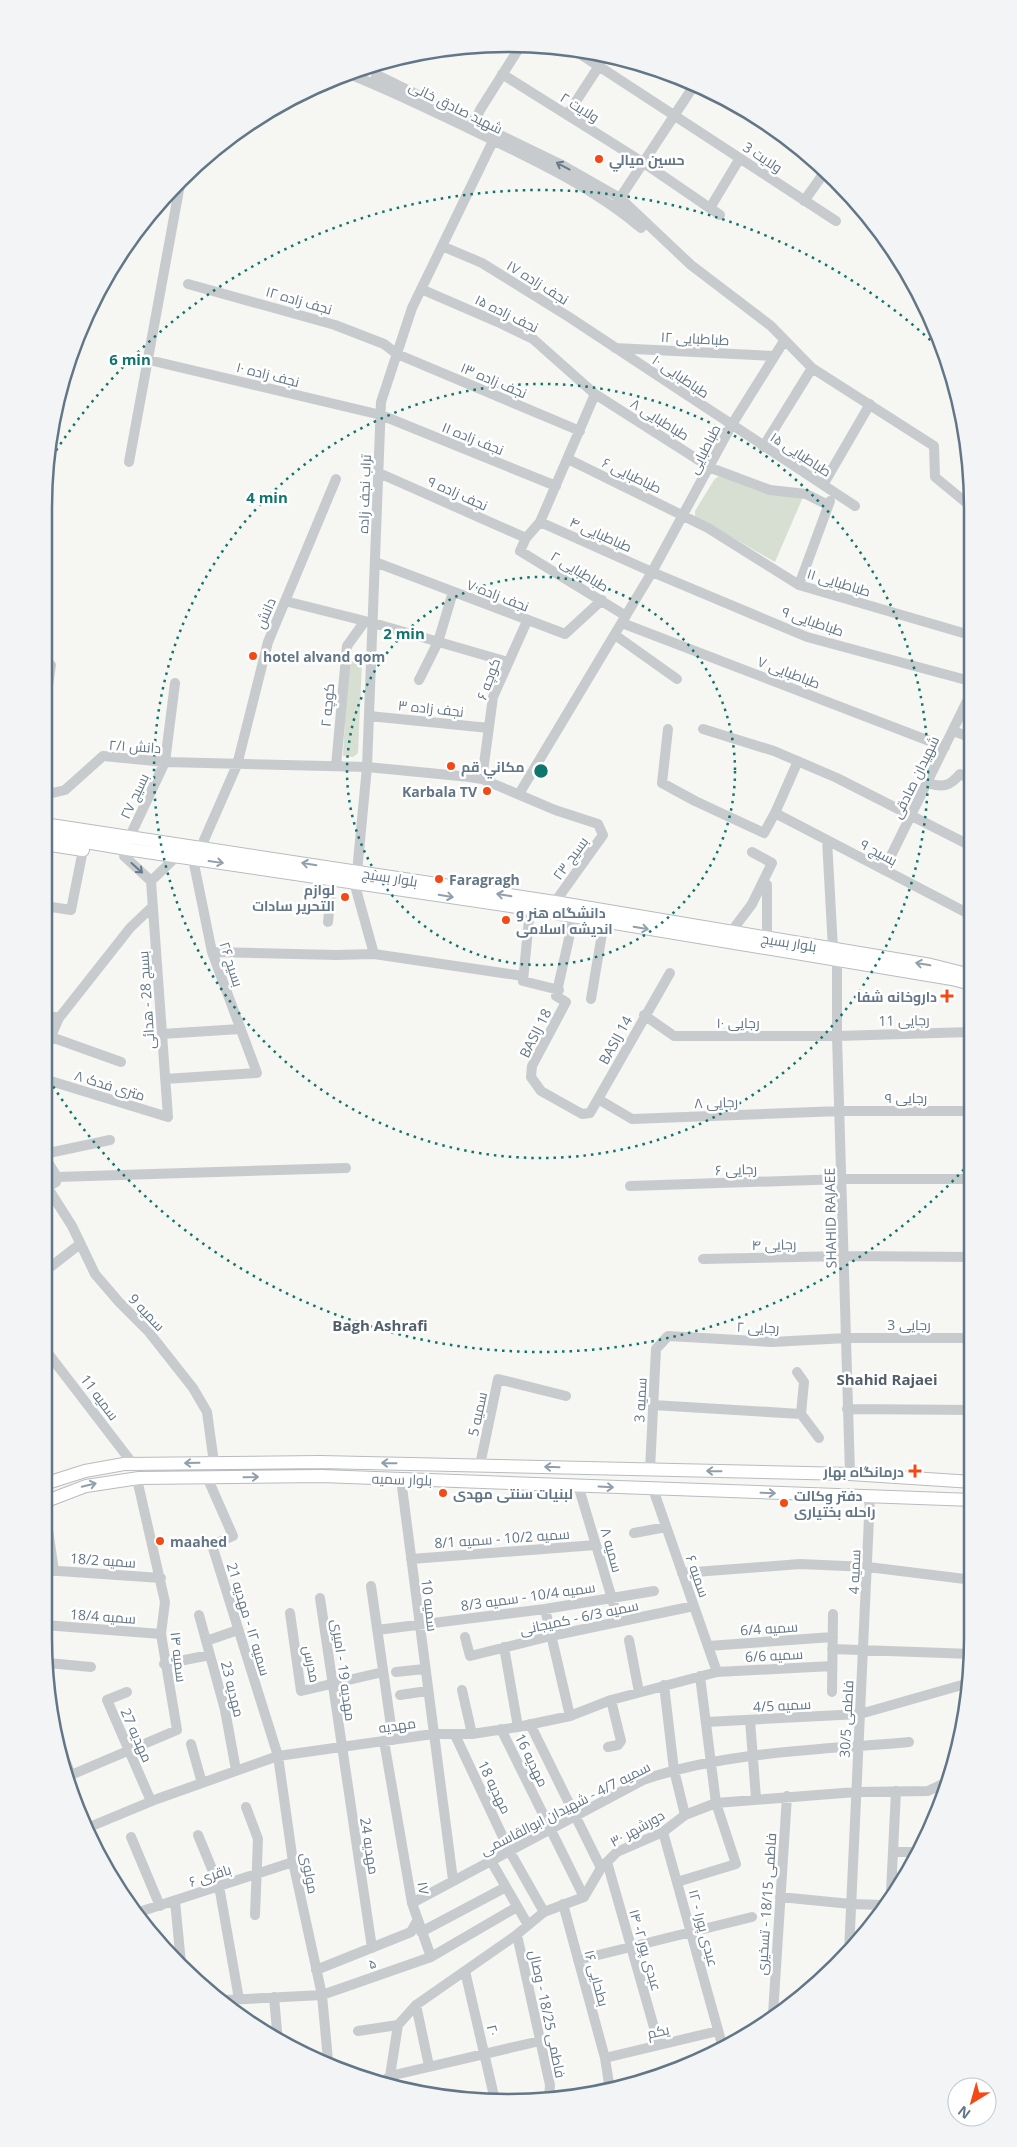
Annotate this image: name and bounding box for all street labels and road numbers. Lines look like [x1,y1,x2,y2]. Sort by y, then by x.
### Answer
street label: شهید صادق خانی [406,76,506,138]
street label: ولایت ۲ [557,88,603,126]
street label: ولایت 3 [740,137,786,177]
street label: نجف زاده ۱۷ [503,255,573,309]
street label: نجف زاده ۱۲ [264,281,334,319]
street label: نجف زاده ۱۵ [472,289,542,337]
street label: طباطبایی ۱۲ [660,327,730,349]
street label: طباطبایی ۱۰ [649,350,713,402]
street label: نجف زاده ۱۰ [234,357,302,391]
street label: نجف زاده ۱۳ [458,358,530,402]
street label: طباطبایی ۸ [627,394,693,444]
street label: نجف زاده ۱۱ [439,417,507,459]
street label: طباطبایی [683,421,725,477]
street label: طباطبایی ۱۵ [767,427,835,481]
street label: طباطبایی ۶ [599,452,665,498]
street label: تراب نجف زاده [353,454,375,534]
street label: نجف زاده ۹ [425,471,491,515]
street label: طباطبایی ۴ [567,512,635,556]
street label: طباطبایی ۲ [547,546,613,596]
street label: طباطبایی ۱۱ [805,563,873,601]
street label: نجف زاده ۷ [464,574,532,616]
street label: دانش [250,595,280,631]
street label: طباطبایی ۹ [779,602,847,640]
street label: طباطبایی ۷ [755,651,823,693]
street label: کوچه ۶ [472,656,505,703]
street label: کوچه ۲ [316,682,339,728]
street label: نجف زاده ۳ [397,695,465,721]
street label: شهیدان صادقی [887,733,943,821]
street label: دانش ۲/۱ [108,735,162,757]
street label: بسیج ۲۷ [115,770,153,822]
street label: بسیج ۲۳ [548,833,592,883]
street label: بسیج ۹ [857,834,901,870]
street label: بلوار بسیج [361,863,419,891]
street label: بلوار بسیج [760,928,818,956]
street label: بسیج ۲۶ [216,939,248,989]
street label: بسیج 28 - هدائی [133,950,159,1050]
street label: BASIJ 18 [515,1005,555,1061]
street label: رجایی 11 [878,1010,930,1030]
street label: BASIJ 14 [594,1012,636,1068]
street label: رجایی ۱۰ [716,1013,760,1032]
street label: ۸ متری فدک [72,1065,148,1105]
street label: رجایی ۹ [885,1088,927,1107]
street label: رجایی ۸ [694,1092,738,1112]
street label: رجایی ۶ [715,1159,757,1179]
street label: SHAHID RAJAEE [820,1168,840,1268]
street label: رجایی ۴ [752,1234,796,1254]
street label: سمیه 9 [125,1289,169,1335]
street label: رجایی 3 [887,1315,931,1334]
street label: رجایی ۲ [736,1317,780,1337]
street label: سمیه 11 [76,1370,124,1424]
street label: سمیه 3 [629,1377,651,1423]
street label: سمیه 5 [463,1390,491,1438]
street label: بلوار سمیه [371,1468,433,1490]
street label: سمیه 10/2 - سمیه 8/1 [434,1524,570,1552]
street label: سمیه ۸ [597,1525,627,1575]
street label: سمیه 18/2 [69,1548,137,1572]
street label: سمیه 4 [844,1549,864,1595]
street label: سمیه ۶ [682,1552,714,1600]
street label: سمیه ۱۲ - مهدیه 21 [223,1560,275,1678]
street label: سمیه 10/4 - سمیه 8/3 [459,1577,597,1615]
street label: سمیه 10 [417,1578,443,1632]
street label: سمیه 6/3 - کمیجانی [518,1595,640,1639]
street label: سمیه 18/4 [69,1604,137,1628]
street label: سمیه 6/4 [739,1616,799,1640]
street label: مهدیه 19 - امیری [327,1618,361,1722]
street label: سمیه ۱۴ [166,1631,192,1683]
street label: مدرس [299,1644,325,1684]
street label: سمیه 6/6 [745,1644,803,1666]
street label: مهدیه 23 [217,1659,249,1719]
street label: فاطمی 30/5 [834,1680,858,1758]
street label: سمیه 4/5 [753,1694,811,1716]
street label: مهدیه 27 [117,1705,157,1765]
street label: مهدیه [377,1713,417,1737]
street label: مهدیه 16 [511,1730,553,1790]
street label: مهدیه 18 [474,1757,516,1817]
street label: سمیه 4/7 - شهیدان ابوالقاسمی [477,1757,653,1859]
street label: دورشهر ۳۰ [606,1805,668,1851]
street label: مهدیه 24 [356,1816,384,1876]
street label: فاطمی 18/15 - تسخیری [752,1832,780,1976]
street label: مولوی [297,1851,323,1895]
street label: ۶ باقری [186,1859,234,1891]
street label: ۱۷ [414,1880,434,1896]
street label: عبدی پور۱ - ۱۲ [684,1887,723,1969]
street label: عبدی پور ۲- ۱۴ [624,1907,667,1993]
street label: فاطمی 18/25 - وصال [525,1948,571,2080]
street label: بطحایی ۱۶ [580,1948,614,2008]
street label: ۵ [365,1953,379,1973]
street label: یکم [645,2019,671,2044]
street label: ۲۰ [483,2023,503,2037]

